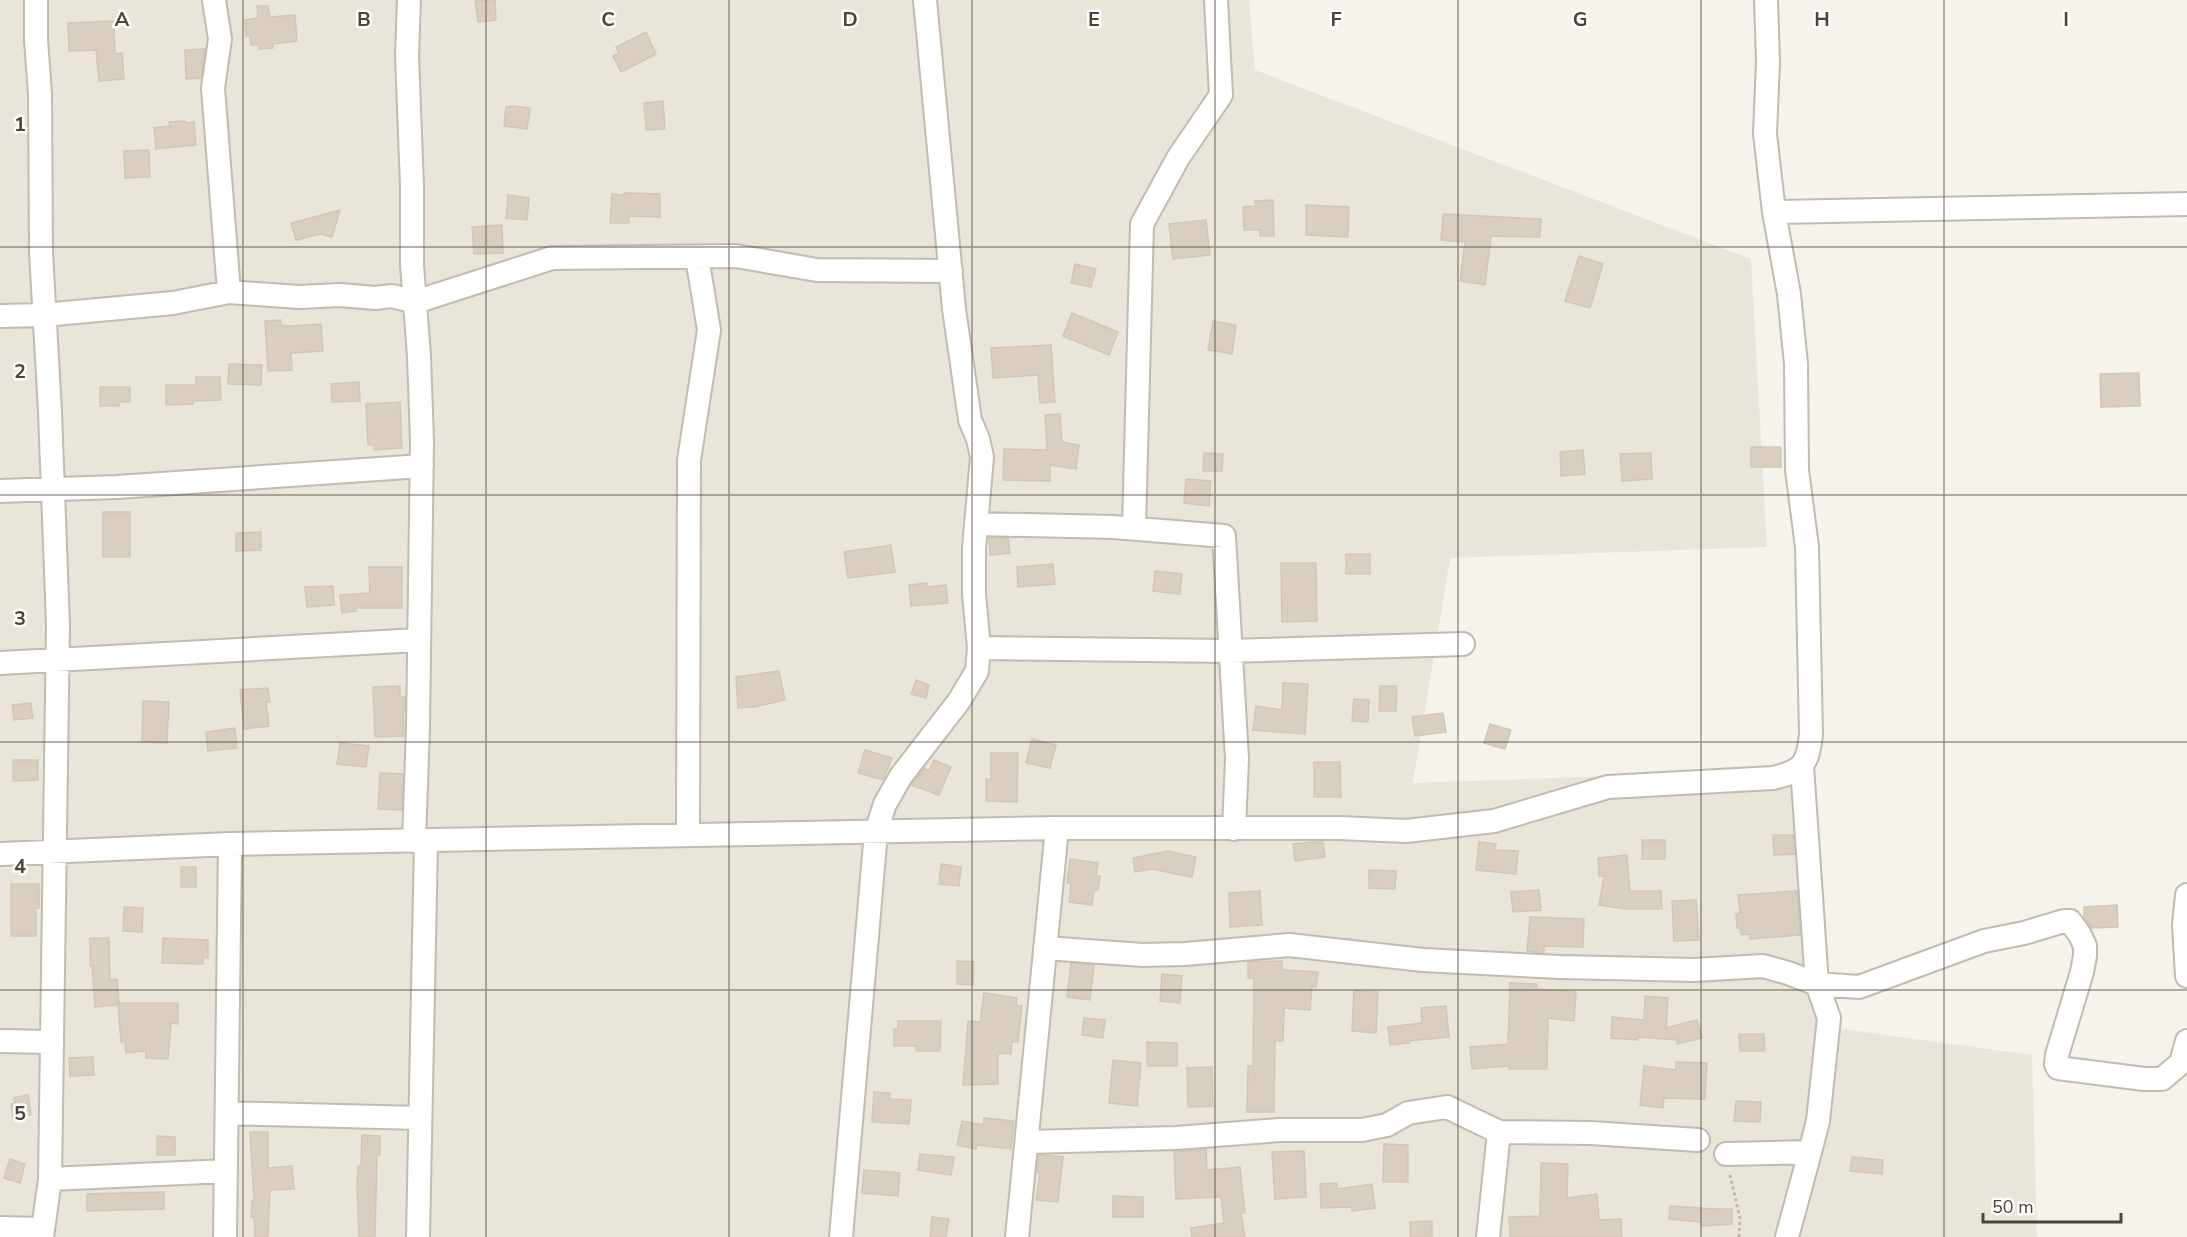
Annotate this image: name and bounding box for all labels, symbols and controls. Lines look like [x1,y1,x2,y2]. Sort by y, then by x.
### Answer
text: A [115,6,130,33]
text: B [357,6,371,33]
text: C [601,6,615,33]
text: D [842,6,858,33]
text: E [1088,6,1100,33]
text: F [1330,6,1342,33]
text: G [1573,6,1587,33]
text: H [1814,6,1830,33]
text: I [2063,6,2069,33]
text: 1 [14,111,26,138]
text: 2 [14,358,26,385]
text: 3 [14,605,26,632]
text: 4 [14,853,26,880]
text: 5 [14,1100,26,1127]
scale bar [1983,1186,2121,1224]
text: 50 m [1992,1195,2034,1219]

